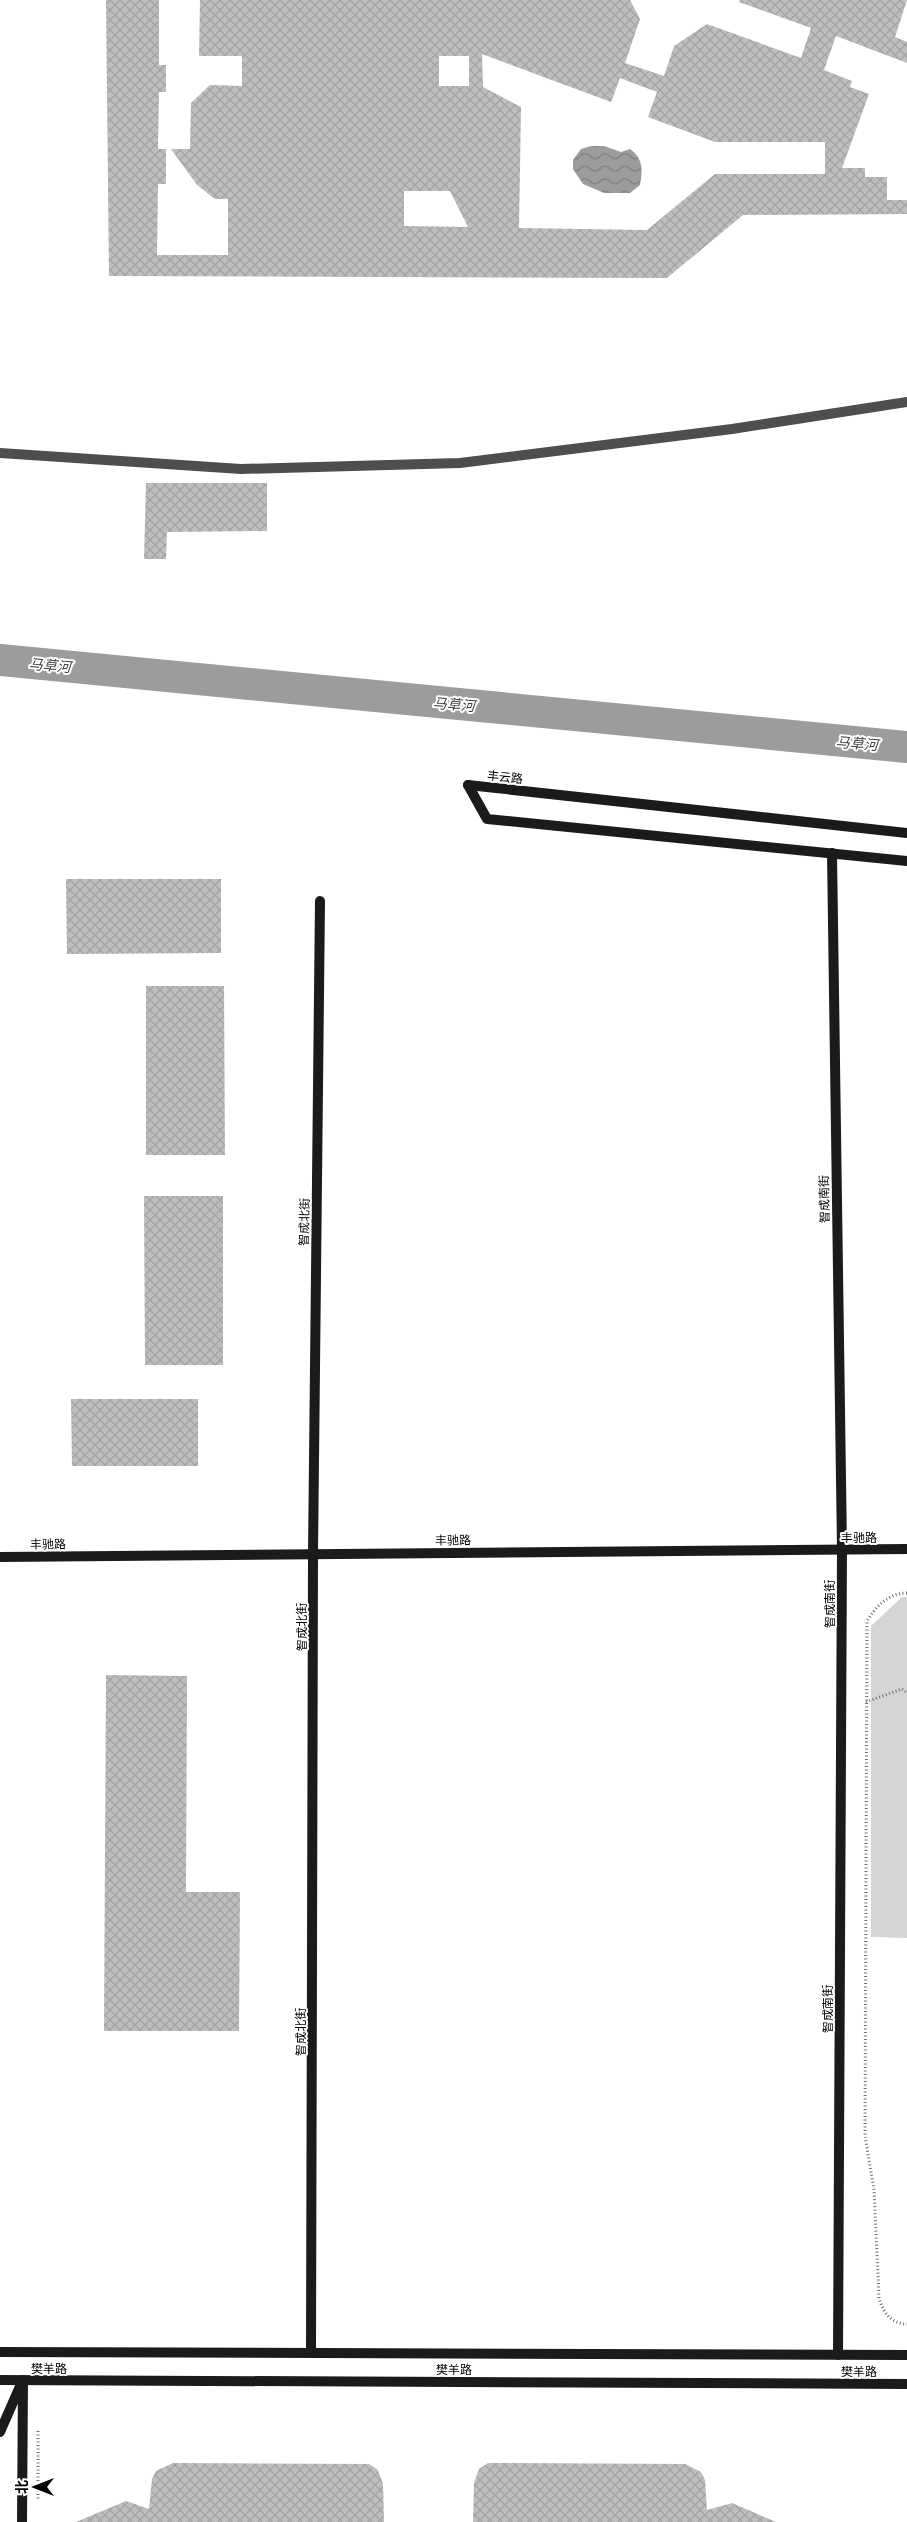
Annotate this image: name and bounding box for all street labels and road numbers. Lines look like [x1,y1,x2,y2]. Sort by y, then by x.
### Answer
street label: 丰云路 [486,767,524,787]
street label: 智成南街 [815,1175,833,1223]
street label: 智成北街 [295,1198,313,1246]
street label: 丰驰路 [841,1529,877,1546]
street label: 丰驰路 [435,1531,471,1549]
street label: 丰驰路 [30,1535,66,1553]
street label: 智成南街 [821,1580,838,1628]
street label: 智成北街 [293,1603,310,1651]
street label: 智成南街 [819,1985,836,2033]
street label: 智成北街 [292,2008,309,2056]
street label: 樊羊路 [31,2360,67,2377]
street label: 樊羊路 [436,2361,472,2378]
street label: 樊羊路 [841,2363,877,2380]

